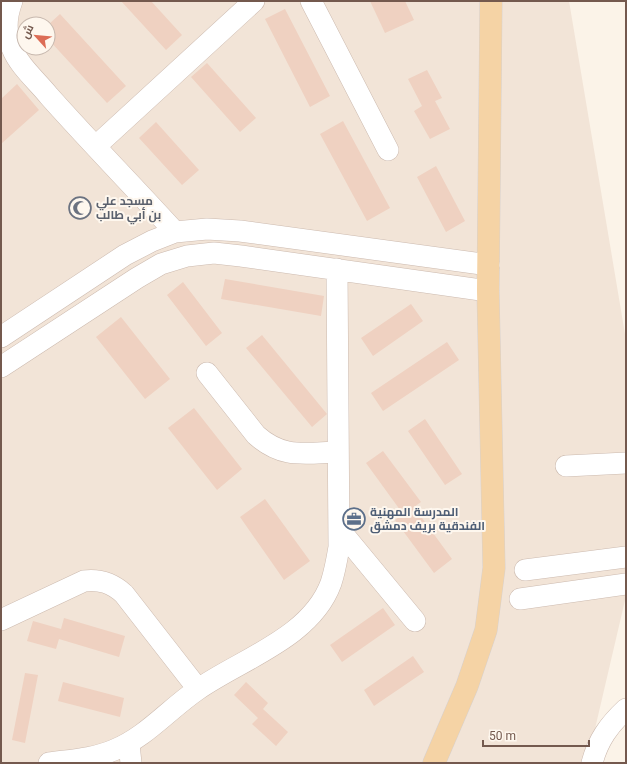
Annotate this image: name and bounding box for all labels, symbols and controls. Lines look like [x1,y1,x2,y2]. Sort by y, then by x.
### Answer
north arrow [16,16,56,56]
text: ش [19,22,37,41]
place label: مسجد علي بن أبي طالب [96,194,161,225]
mosque icon: مسجد علي بن أبي طالب [67,195,93,221]
place label: المدرسة المهنية الفندقية بريف دمشق [370,505,485,534]
office icon: المدرسة المهنية الفندقية بريف دمشق [341,506,367,532]
scale bar [483,722,589,748]
text: 50 m [489,729,516,743]

